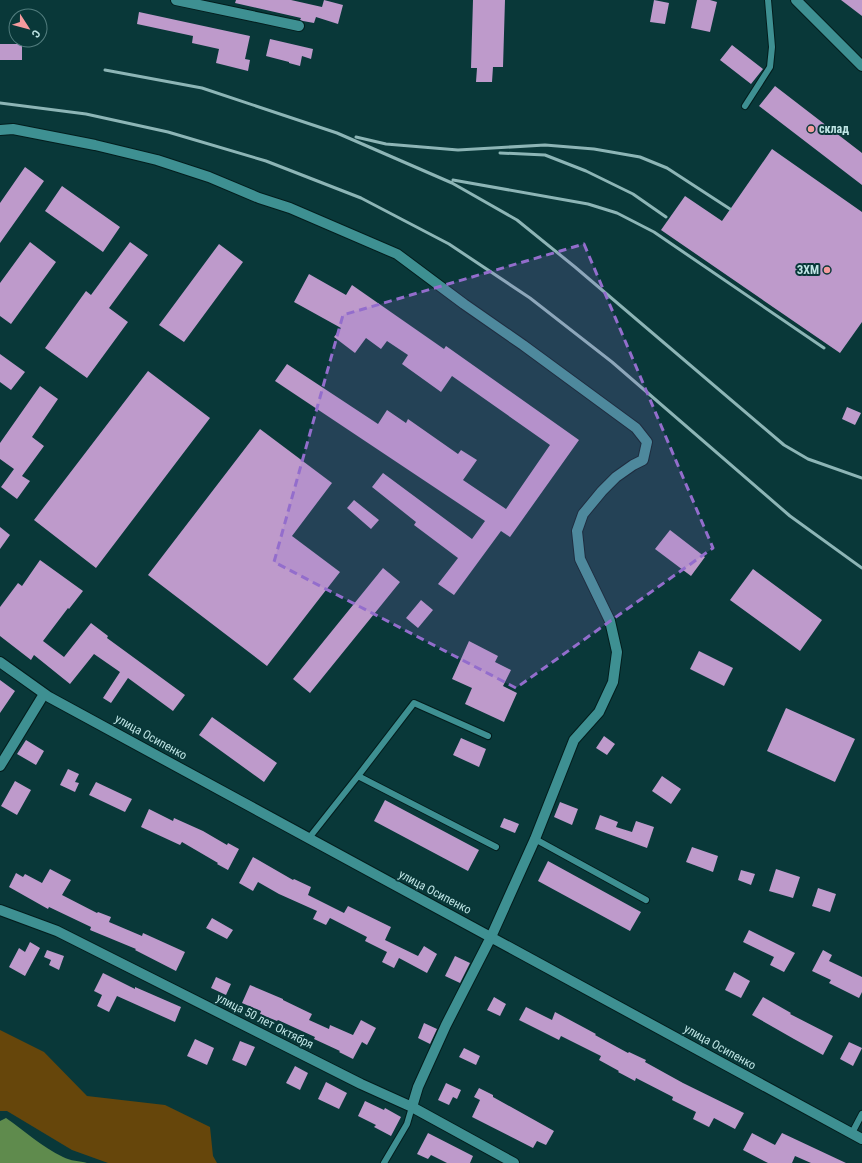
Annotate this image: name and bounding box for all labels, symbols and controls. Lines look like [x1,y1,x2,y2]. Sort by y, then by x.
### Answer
north arrow [8,8,48,48]
text: С [29,27,43,40]
place label: склад [819,122,849,136]
marker: склад [806,124,816,134]
place label: ЗХМ [797,263,819,277]
marker: ЗХМ [822,265,832,275]
street label: улица Осипенко [113,711,189,763]
street label: улица Осипенко [396,867,474,917]
street label: улица 50 лет Октября [214,990,316,1052]
street label: улица Осипенко [682,1021,758,1073]

